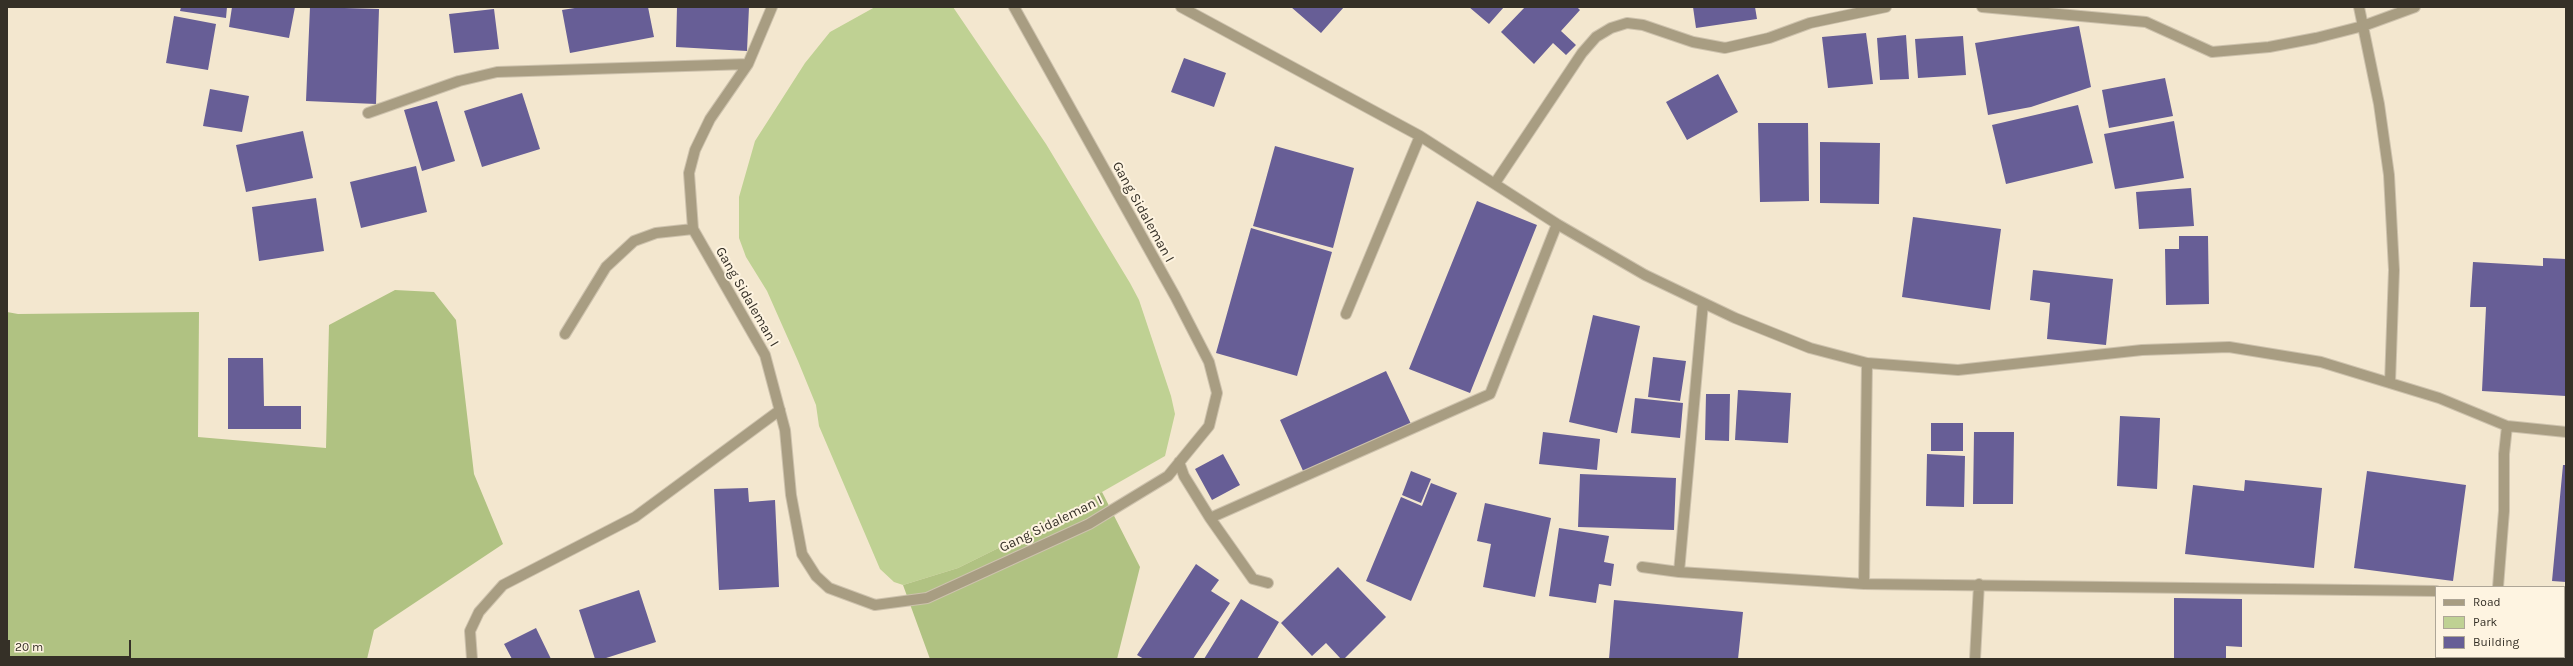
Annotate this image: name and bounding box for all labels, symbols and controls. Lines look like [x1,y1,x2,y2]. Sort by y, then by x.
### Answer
street label: Gang Sidaleman I [1108,159,1178,265]
street label: Gang Sidaleman I [712,244,782,350]
street label: Gang Sidaleman I [997,492,1105,556]
legend [2435,586,2565,658]
text: Road [2473,595,2501,609]
text: Park [2473,615,2497,629]
scale bar [10,632,133,658]
text: Building [2473,635,2519,649]
text: 20 m [15,640,43,654]

